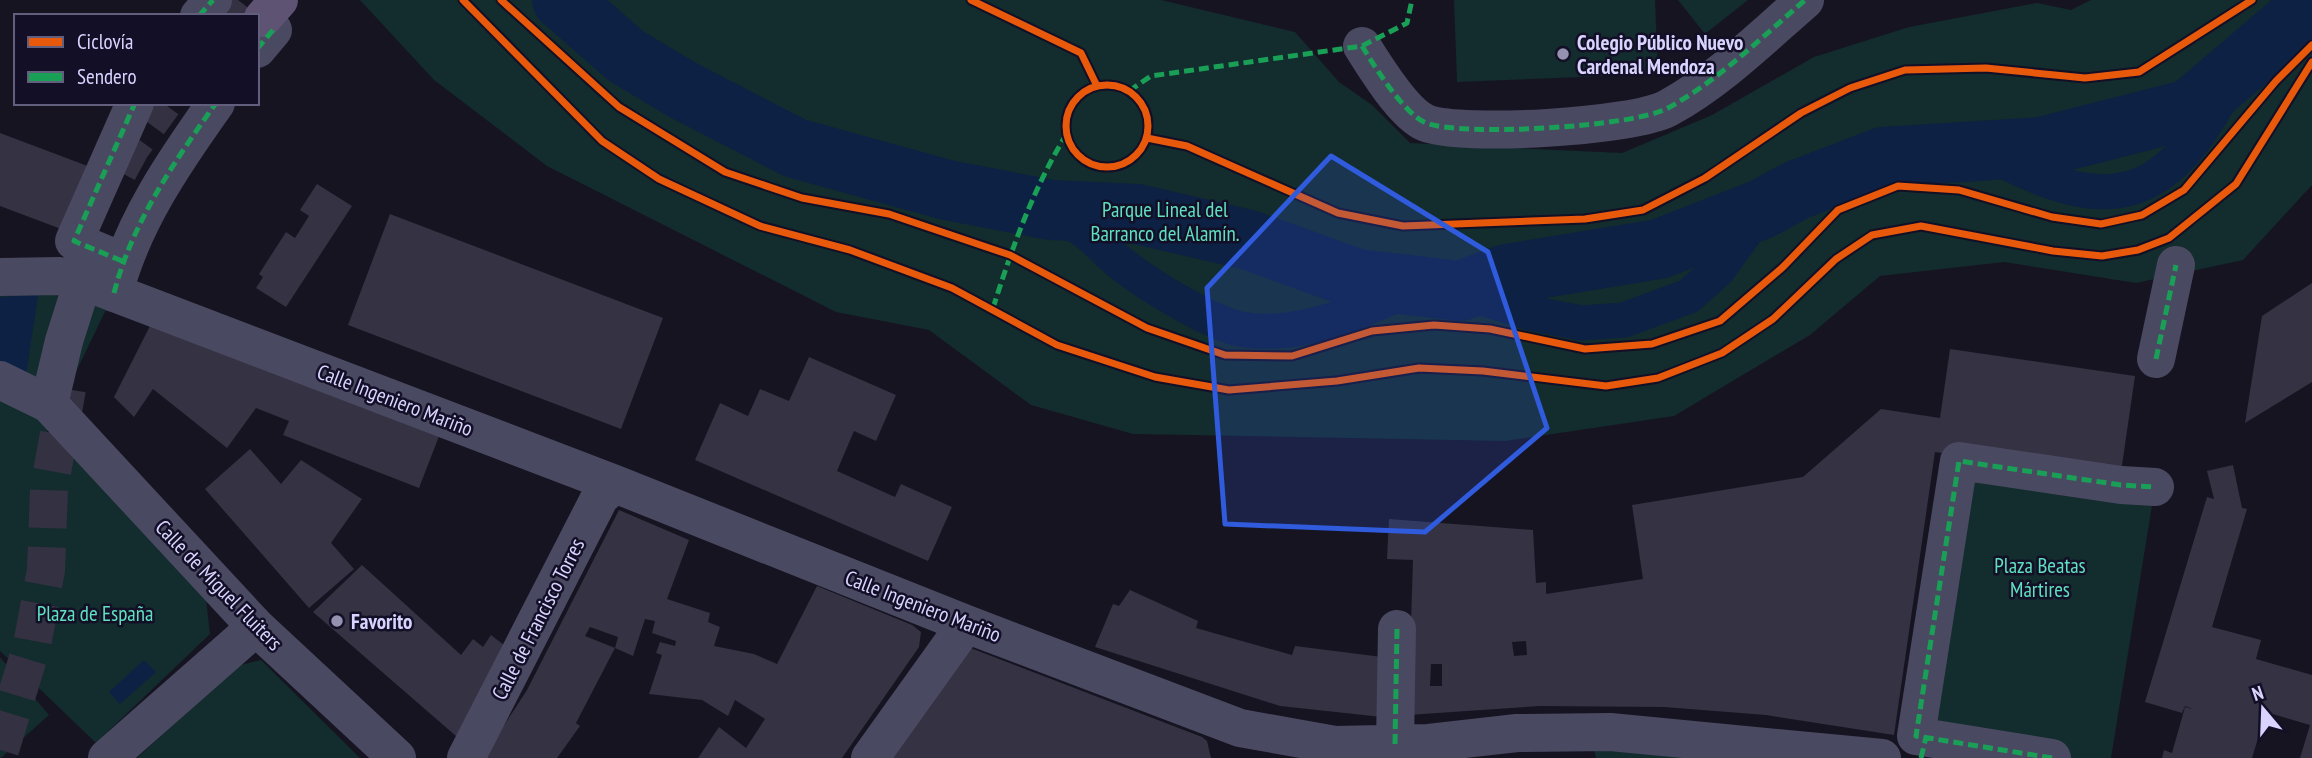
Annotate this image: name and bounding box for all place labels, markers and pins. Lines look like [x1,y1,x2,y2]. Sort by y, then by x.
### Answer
place label: Colegio Público Nuevo Cardenal Mendoza [1577,29,1743,80]
marker: Colegio Público Nuevo Cardenal Mendoza [1555,46,1571,62]
place label: Favorito [351,608,412,635]
marker: Favorito [329,613,345,629]

